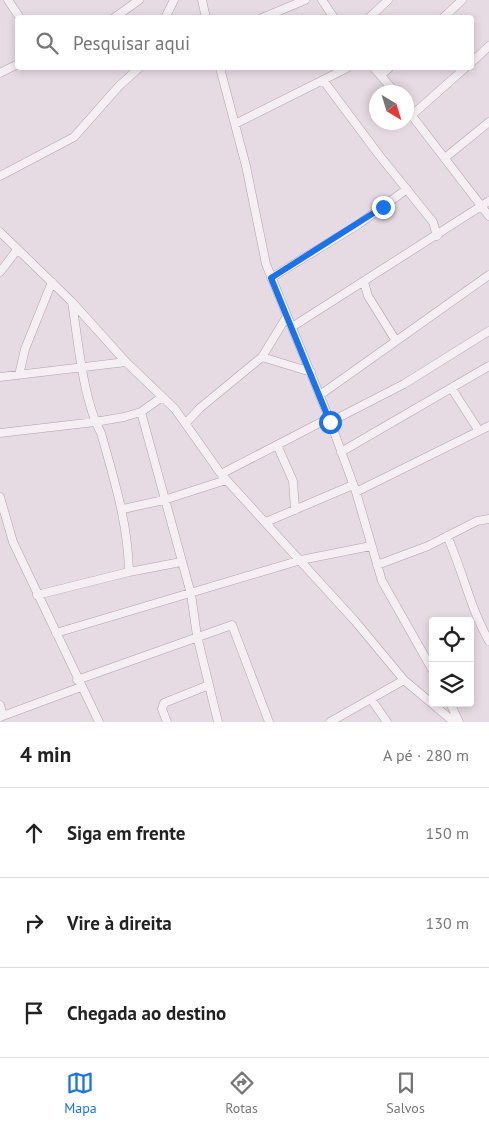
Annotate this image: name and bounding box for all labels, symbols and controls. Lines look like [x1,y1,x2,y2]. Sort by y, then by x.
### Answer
search box [15,15,474,70]
icon: search [33,29,61,57]
text: Pesquisar aqui [73,31,190,55]
north arrow [369,85,414,130]
route end [372,196,395,219]
route start [319,411,342,434]
map controls [429,617,474,707]
button: locate [429,617,474,662]
button: layers [429,662,474,707]
text: 4 min [20,741,71,768]
text: A pé · 280 m [383,745,469,765]
icon: ahead [20,819,48,847]
text: Siga em frente [67,821,185,845]
text: 150 m [426,823,469,843]
icon: right [20,909,48,937]
text: Vire à direita [67,911,172,935]
text: 130 m [426,913,469,933]
icon: arrive [20,999,48,1027]
text: Chegada ao destino [67,1001,226,1025]
tab: Mapa [64,1069,97,1117]
tab: Rotas [225,1069,258,1117]
tab: Salvos [386,1069,425,1117]

